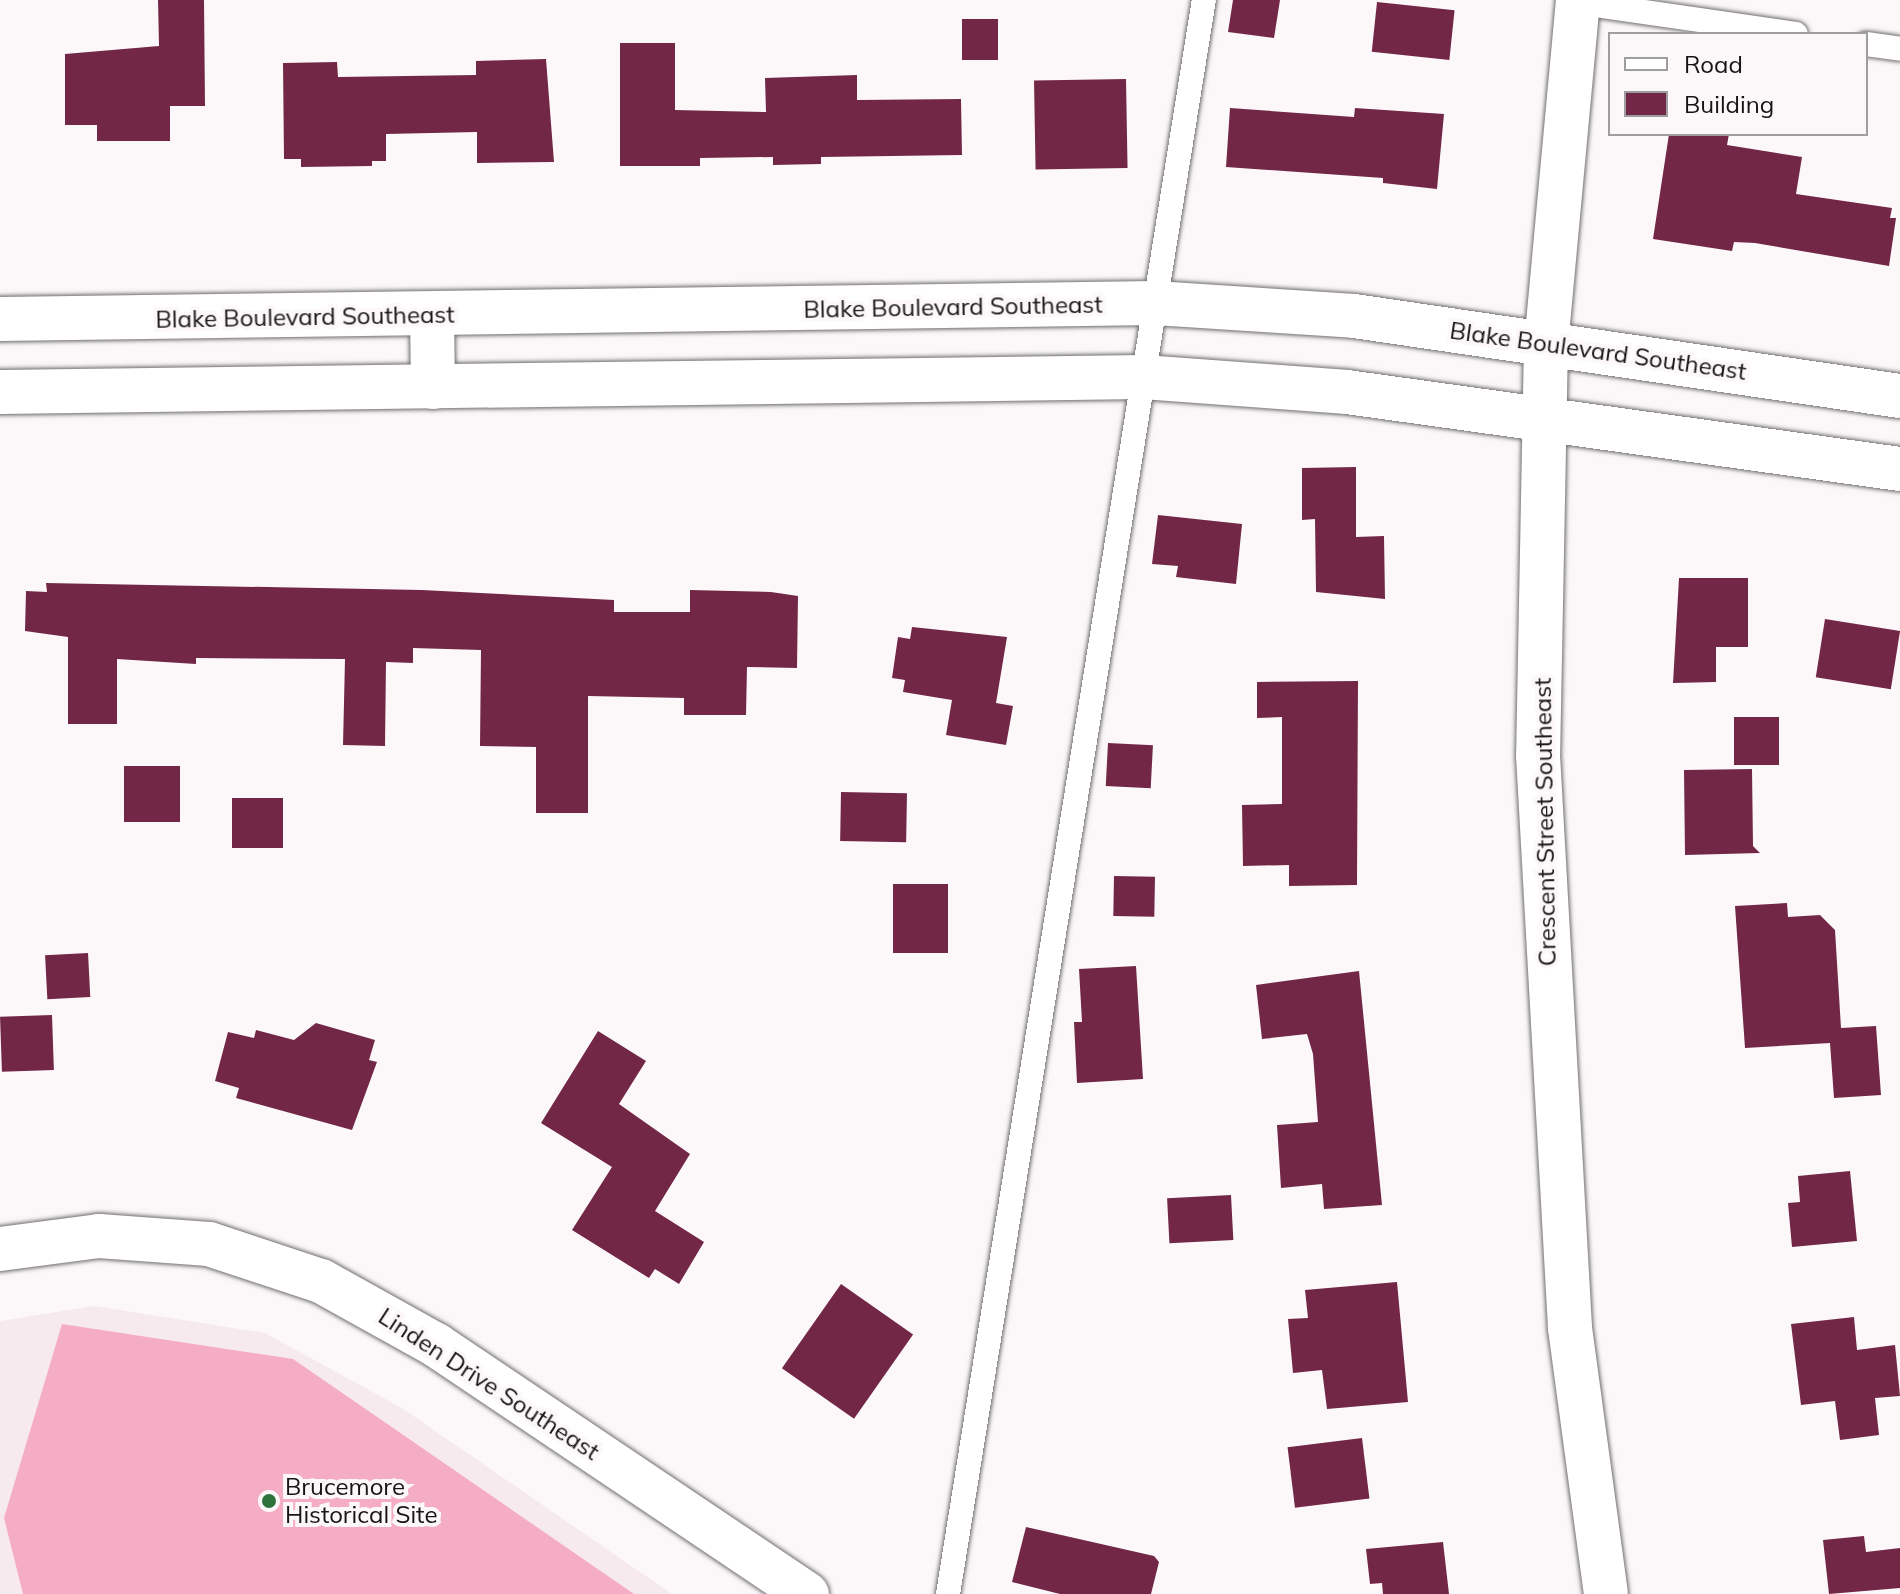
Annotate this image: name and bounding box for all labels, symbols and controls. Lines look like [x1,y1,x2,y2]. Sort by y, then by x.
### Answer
legend [1608,32,1868,136]
text: Road [1684,49,1743,79]
text: Building [1684,89,1774,119]
street label: Blake Boulevard Southeast [803,290,1103,324]
street label: Blake Boulevard Southeast [155,300,455,334]
street label: Blake Boulevard Southeast [1448,316,1748,386]
street label: Crescent Street Southeast [1528,677,1562,967]
street label: Linden Drive Southeast [373,1302,605,1466]
place label: Brucemore Historical Site [285,1473,437,1529]
marker: Brucemore Historical Site [260,1492,278,1510]

